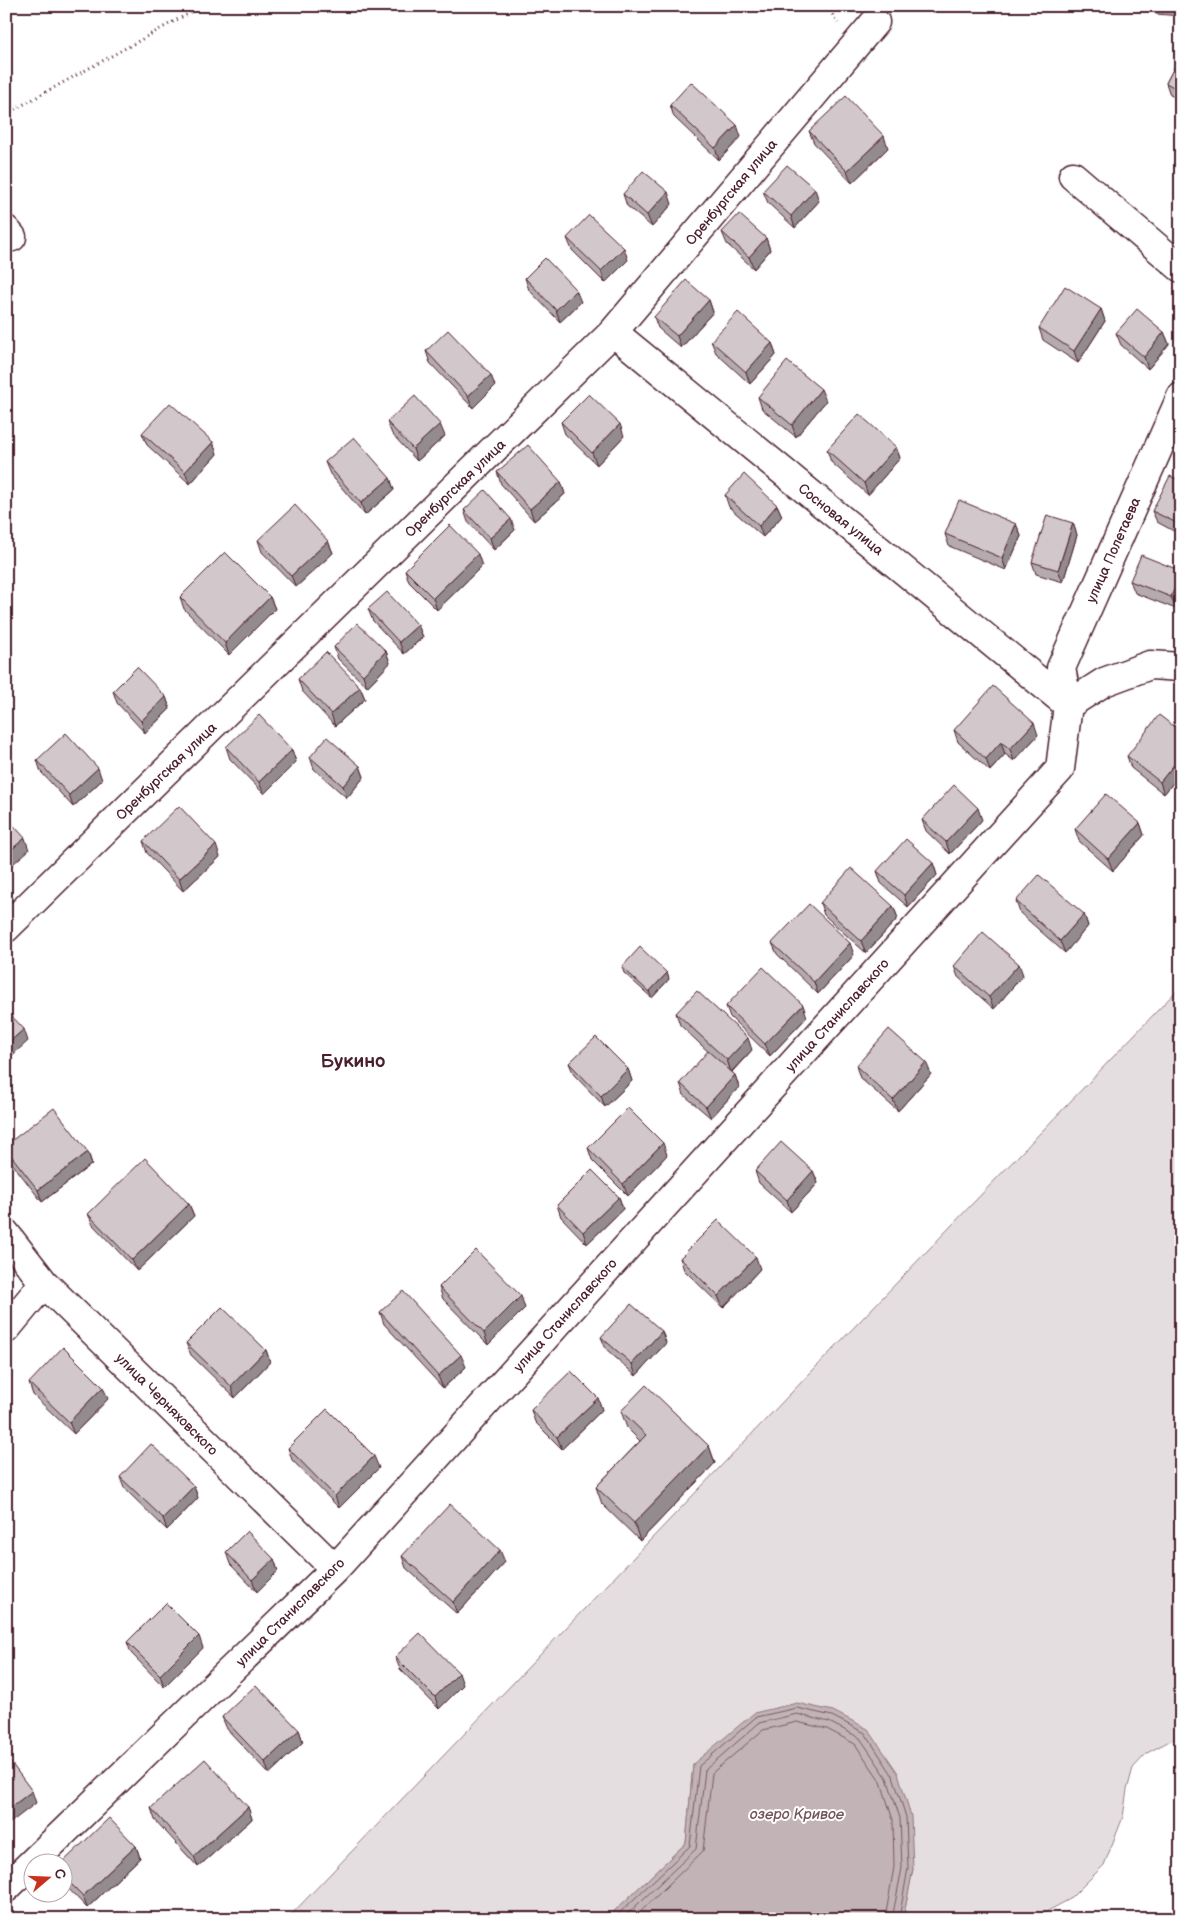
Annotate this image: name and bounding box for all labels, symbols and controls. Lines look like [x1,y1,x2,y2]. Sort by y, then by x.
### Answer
street label: Оренбургская улица [682,135,781,249]
street label: Оренбургская улица [401,435,510,541]
street label: Сосновая улица [795,480,887,559]
street label: улица Полетаева [1083,494,1145,606]
street label: Оренбургская улица [112,718,221,824]
street label: улица Станиславского [782,955,893,1075]
district label: Букино [321,1050,385,1073]
street label: улица Станиславского [510,1255,621,1375]
street label: улица Черняховского [112,1350,221,1459]
street label: улица Станиславского [233,1555,348,1670]
water label: озеро Кривое [750,1805,845,1824]
north arrow [22,1852,72,1902]
text: С [50,1867,70,1882]

